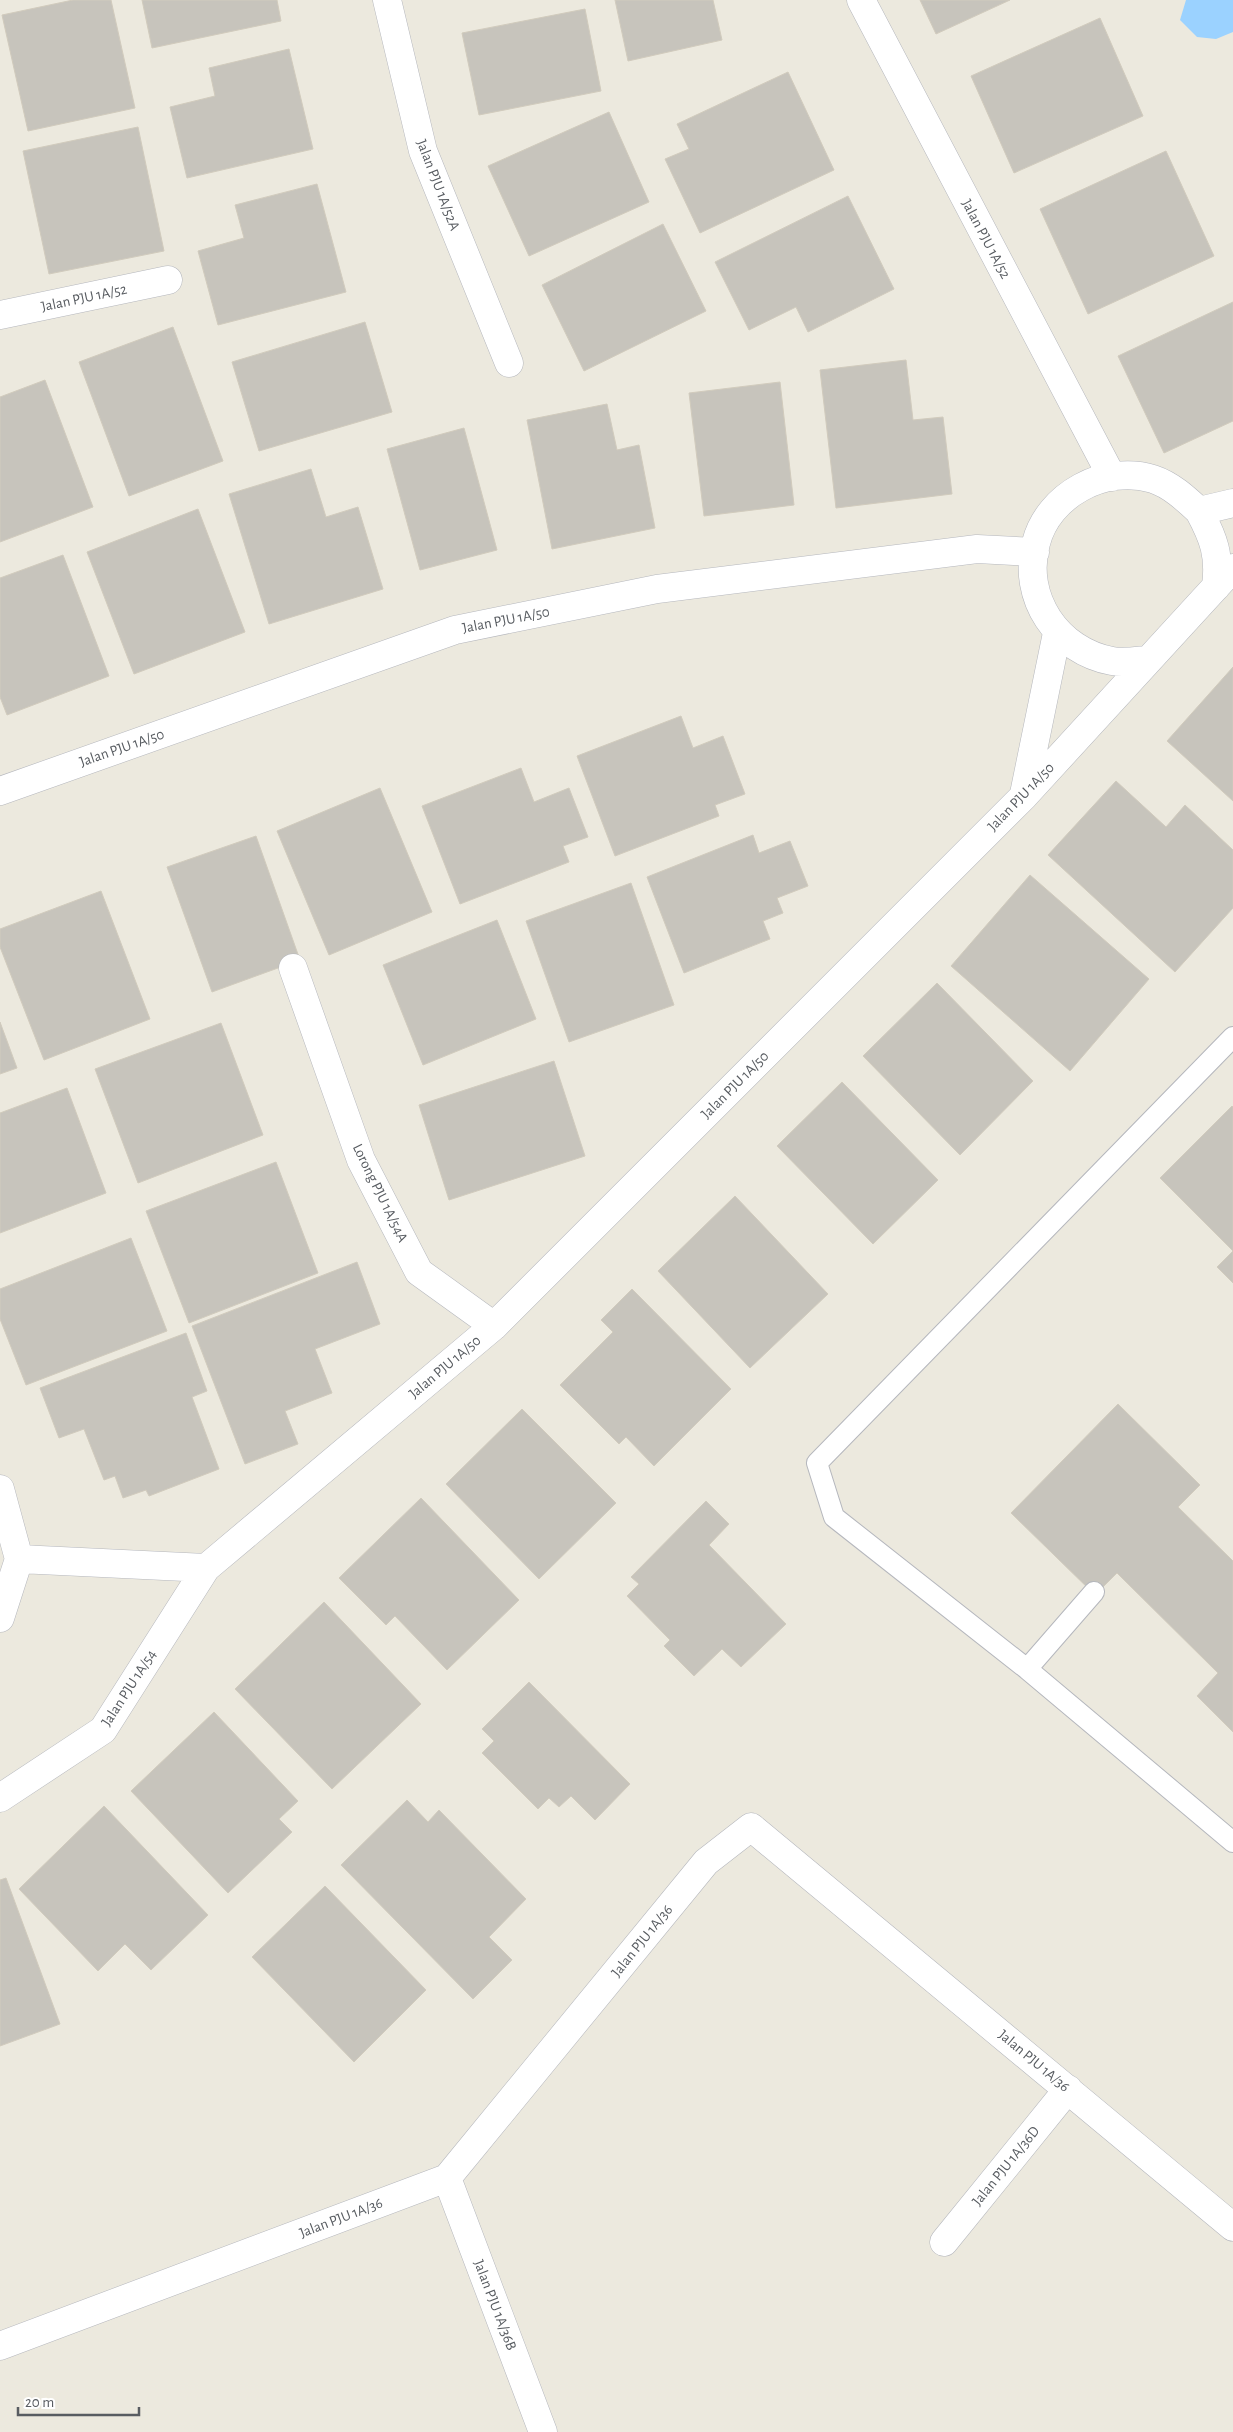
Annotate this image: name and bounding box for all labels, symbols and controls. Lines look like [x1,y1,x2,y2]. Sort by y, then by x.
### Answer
street label: Jalan PJU 1A/52A [414,137,462,233]
street label: Jalan PJU 1A/52 [959,197,1013,281]
street label: Jalan PJU 1A/52 [40,282,129,314]
street label: Jalan PJU 1A/50 [461,604,551,636]
street label: Jalan PJU 1A/50 [78,726,166,770]
street label: Jalan PJU 1A/50 [985,760,1057,834]
street label: Jalan PJU 1A/50 [698,1048,772,1122]
street label: Lorong PJU 1A/54A [350,1141,410,1245]
street label: Jalan PJU 1A/50 [406,1333,484,1401]
street label: Jalan PJU 1A/54 [99,1647,159,1729]
street label: Jalan PJU 1A/36 [609,1902,675,1980]
street label: Jalan PJU 1A/36 [996,2027,1072,2095]
street label: Jalan PJU 1A/36D [970,2123,1043,2209]
street label: Jalan PJU 1A/36 [297,2195,385,2241]
street label: Jalan PJU 1A/36B [471,2258,519,2352]
scale bar [18,2384,139,2416]
text: 20 m [25,2395,54,2410]

